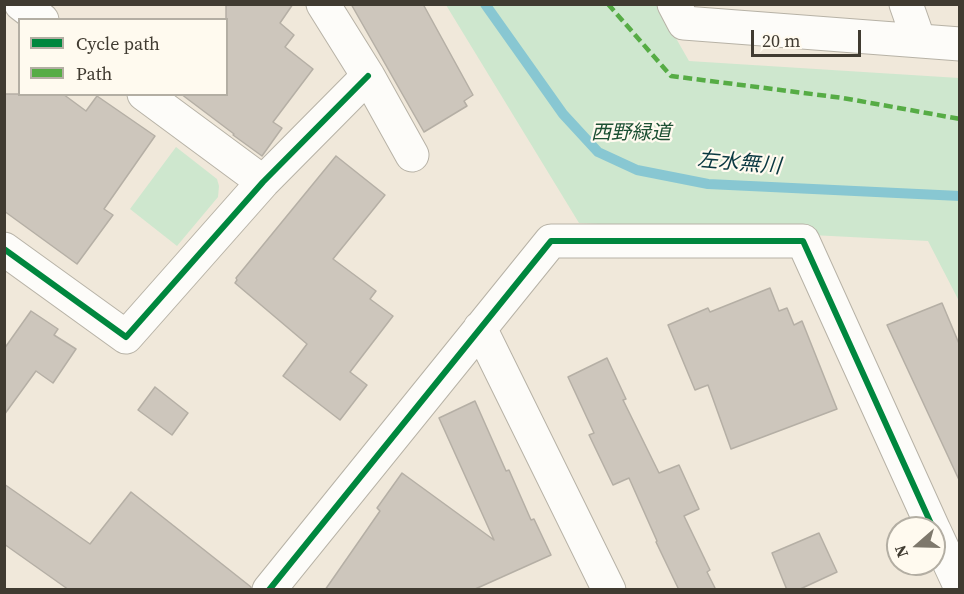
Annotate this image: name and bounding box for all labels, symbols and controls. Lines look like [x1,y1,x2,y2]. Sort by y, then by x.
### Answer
legend [18,18,228,96]
scale bar [754,18,864,56]
text: 20 m [762,28,800,53]
text: Cycle path [76,31,160,56]
text: Path [76,61,112,86]
park label: 西野緑道 [591,122,671,146]
water label: 左水無川 [696,148,782,180]
north arrow [886,516,946,576]
text: N [889,542,913,561]

